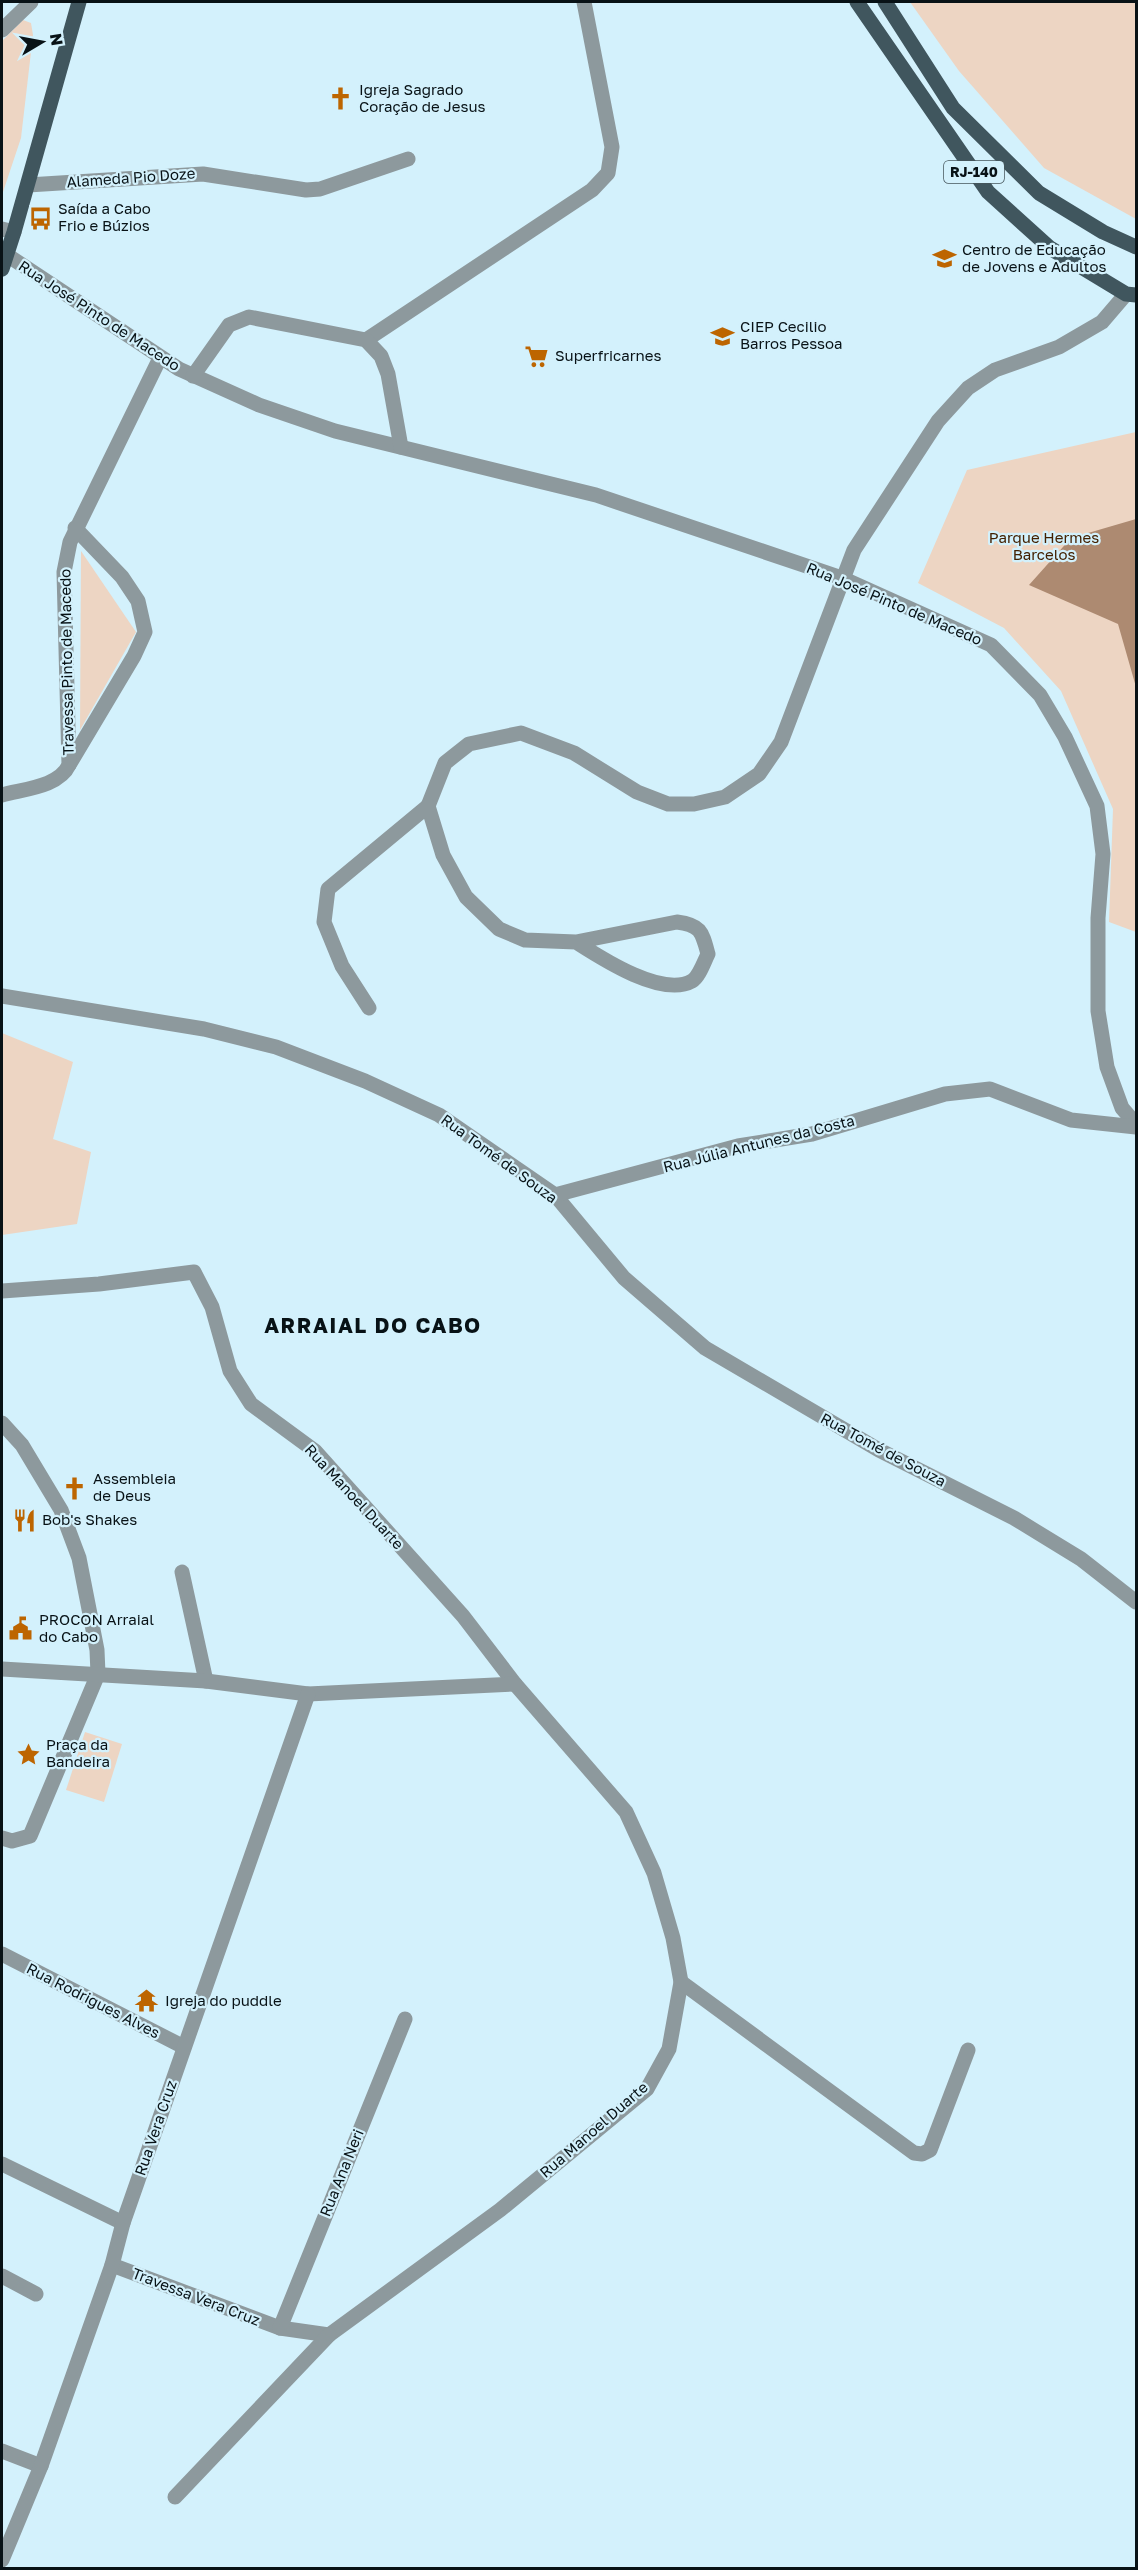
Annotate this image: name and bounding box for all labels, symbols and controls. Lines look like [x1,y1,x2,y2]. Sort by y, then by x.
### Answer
north arrow [12,12,72,72]
text: N [46,32,68,47]
place label: Igreja Sagrado Coração de Jesus [359,80,486,115]
church icon: Igreja Sagrado Coração de Jesus [328,86,354,112]
road number: RJ-140 [944,161,1004,183]
street label: Alameda Pio Doze [66,164,196,190]
place label: Saída a Cabo Frio e Búzios [58,199,151,234]
bus stop icon: Saída a Cabo Frio e Búzios [27,205,53,231]
place label: Centro de Educação de Jovens e Adultos [962,240,1107,275]
school or university icon: Centro de Educação de Jovens e Adultos [931,246,957,272]
street label: Rua José Pinto de Macedo [15,256,184,374]
place label: CIEP Cecilio Barros Pessoa [740,317,843,352]
school or university icon: CIEP Cecilio Barros Pessoa [709,323,735,349]
supermarket icon: Superfricarnes [524,343,550,369]
place label: Superfricarnes [555,346,662,364]
park label: Parque Hermes Barcelos [989,528,1099,563]
street label: Rua José Pinto de Macedo [804,558,985,648]
street label: Travessa Pinto de Macedo [55,569,77,755]
street label: Rua Tomé de Souza [438,1110,561,1206]
street label: Rua Júlia Antunes da Costa [661,1111,856,1176]
district label: ARRAIAL DO CABO [264,1312,482,1338]
street label: Rua Tomé de Souza [818,1408,949,1490]
street label: Rua Manoel Duarte [301,1440,408,1553]
place label: Assembleia de Deus [93,1469,176,1504]
church icon: Assembleia de Deus [62,1475,88,1501]
restaurant icon: Bob's Shakes [11,1507,37,1533]
place label: Bob's Shakes [42,1510,137,1528]
place label: PROCON Arraial do Cabo [39,1610,154,1645]
public building icon: PROCON Arraial do Cabo [8,1616,34,1642]
place label: Praça da Bandeira [46,1735,110,1770]
place icon: Praça da Bandeira [15,1741,41,1767]
street label: Rua Rodrigues Alves [24,1959,163,2042]
temple icon: Igreja do puddle [134,1988,160,2014]
place label: Igreja do puddle [165,1991,282,2009]
street label: Rua Vera Cruz [130,2077,180,2178]
street label: Rua Manoel Duarte [536,2077,651,2181]
street label: Rua Ana Neri [315,2126,367,2219]
street label: Travessa Vera Cruz [130,2263,263,2329]

